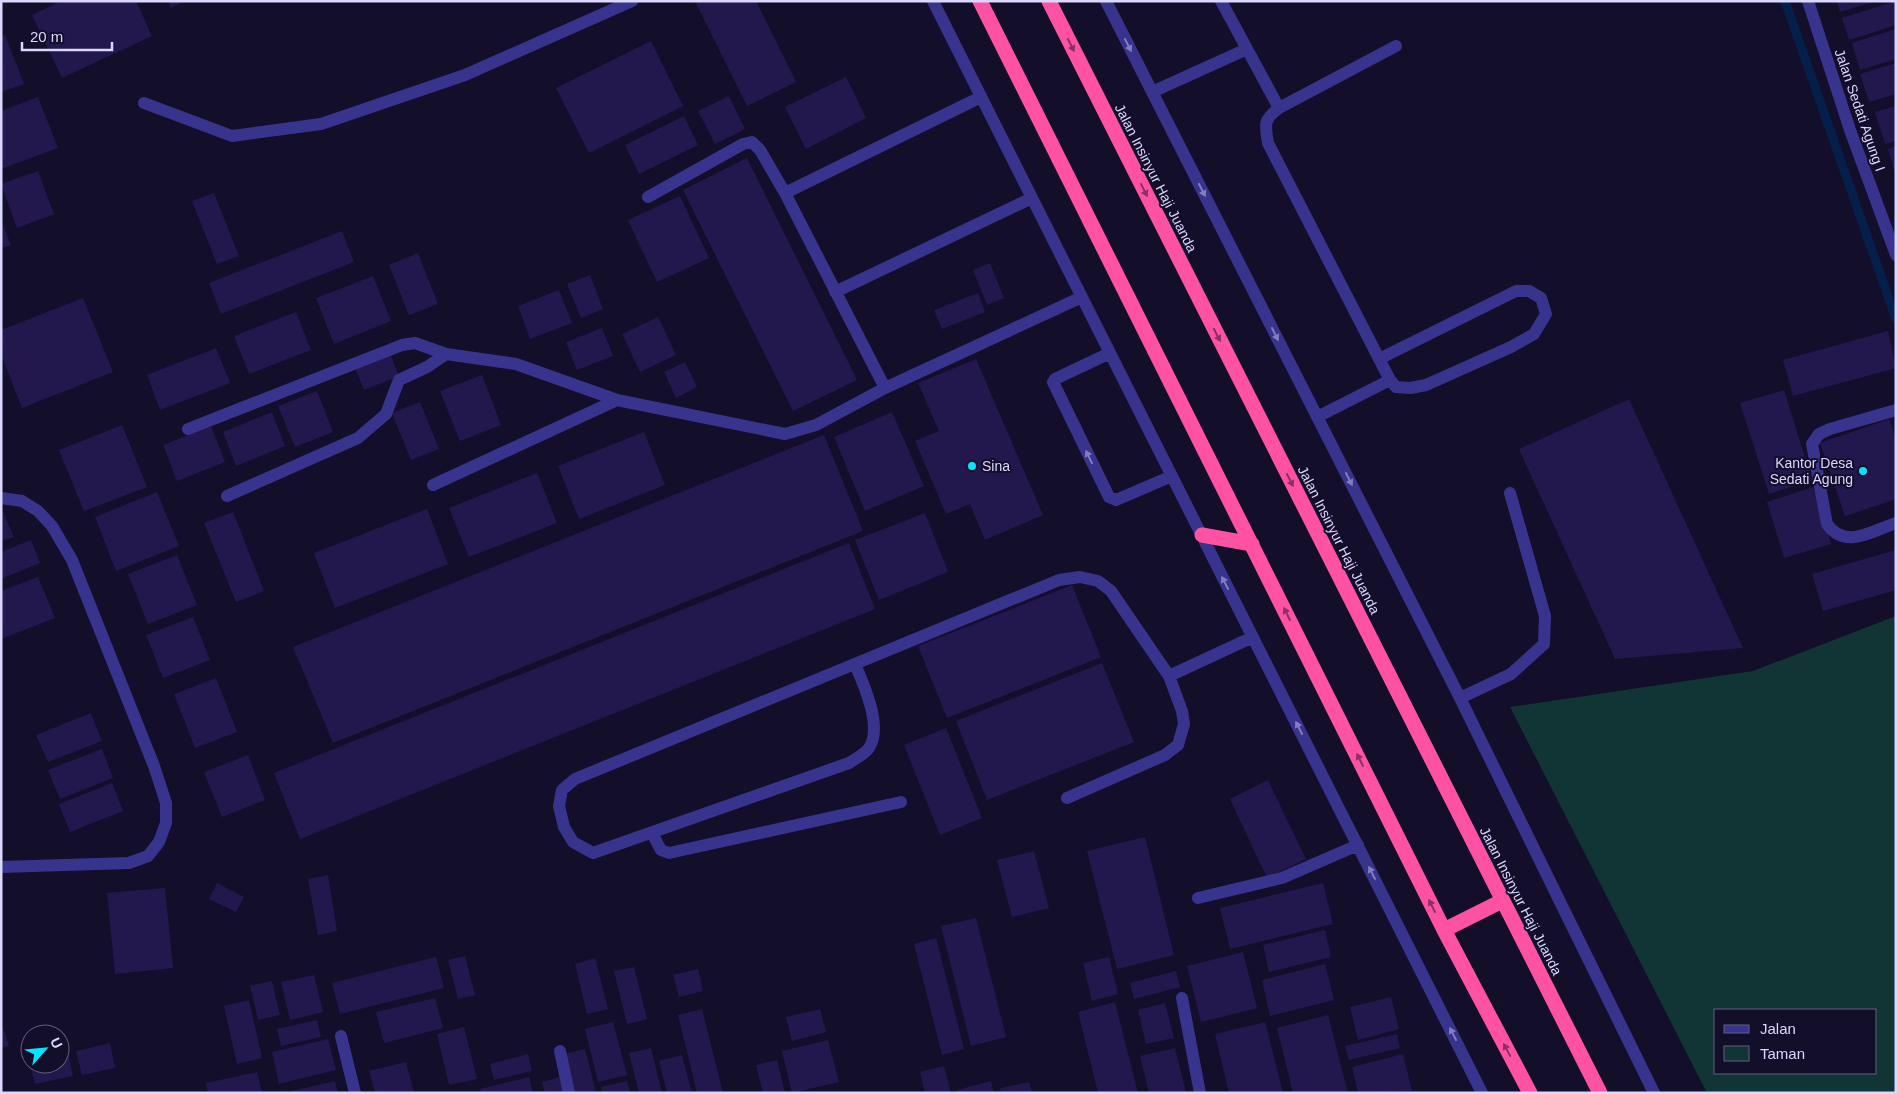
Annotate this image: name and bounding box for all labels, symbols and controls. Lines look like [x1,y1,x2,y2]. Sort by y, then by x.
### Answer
scale bar [22,20,112,52]
text: 20 m [30,28,63,45]
one-way arrow [1124,37,1132,52]
one-way arrow [1067,38,1075,52]
street label: Jalan Sedati Agung I [1832,47,1888,173]
street label: Jalan Insinyur Haji Juanda [1112,101,1200,255]
one-way arrow [1198,182,1206,197]
one-way arrow [1140,183,1148,197]
one-way arrow [1271,327,1279,342]
one-way arrow [1213,328,1221,342]
one-way arrow [1085,450,1093,464]
place label: Kantor Desa Sedati Agung [1770,455,1853,487]
place label: Sina [982,458,1010,474]
marker: Sina [966,460,978,472]
street label: Jalan Insinyur Haji Juanda [1295,463,1383,617]
marker: Kantor Desa Sedati Agung [1857,465,1869,477]
one-way arrow [1345,472,1353,486]
one-way arrow [1286,473,1294,487]
one-way arrow [1221,575,1229,590]
one-way arrow [1283,607,1291,622]
one-way arrow [1295,720,1303,735]
one-way arrow [1355,753,1363,767]
street label: Jalan Insinyur Haji Juanda [1477,824,1565,978]
one-way arrow [1368,866,1376,880]
one-way arrow [1428,898,1436,913]
legend [1714,1009,1877,1074]
text: Jalan [1760,1020,1796,1037]
north arrow [20,1024,70,1074]
one-way arrow [1449,1026,1457,1041]
text: U [47,1035,66,1051]
one-way arrow [1503,1042,1511,1057]
text: Taman [1760,1045,1805,1062]

